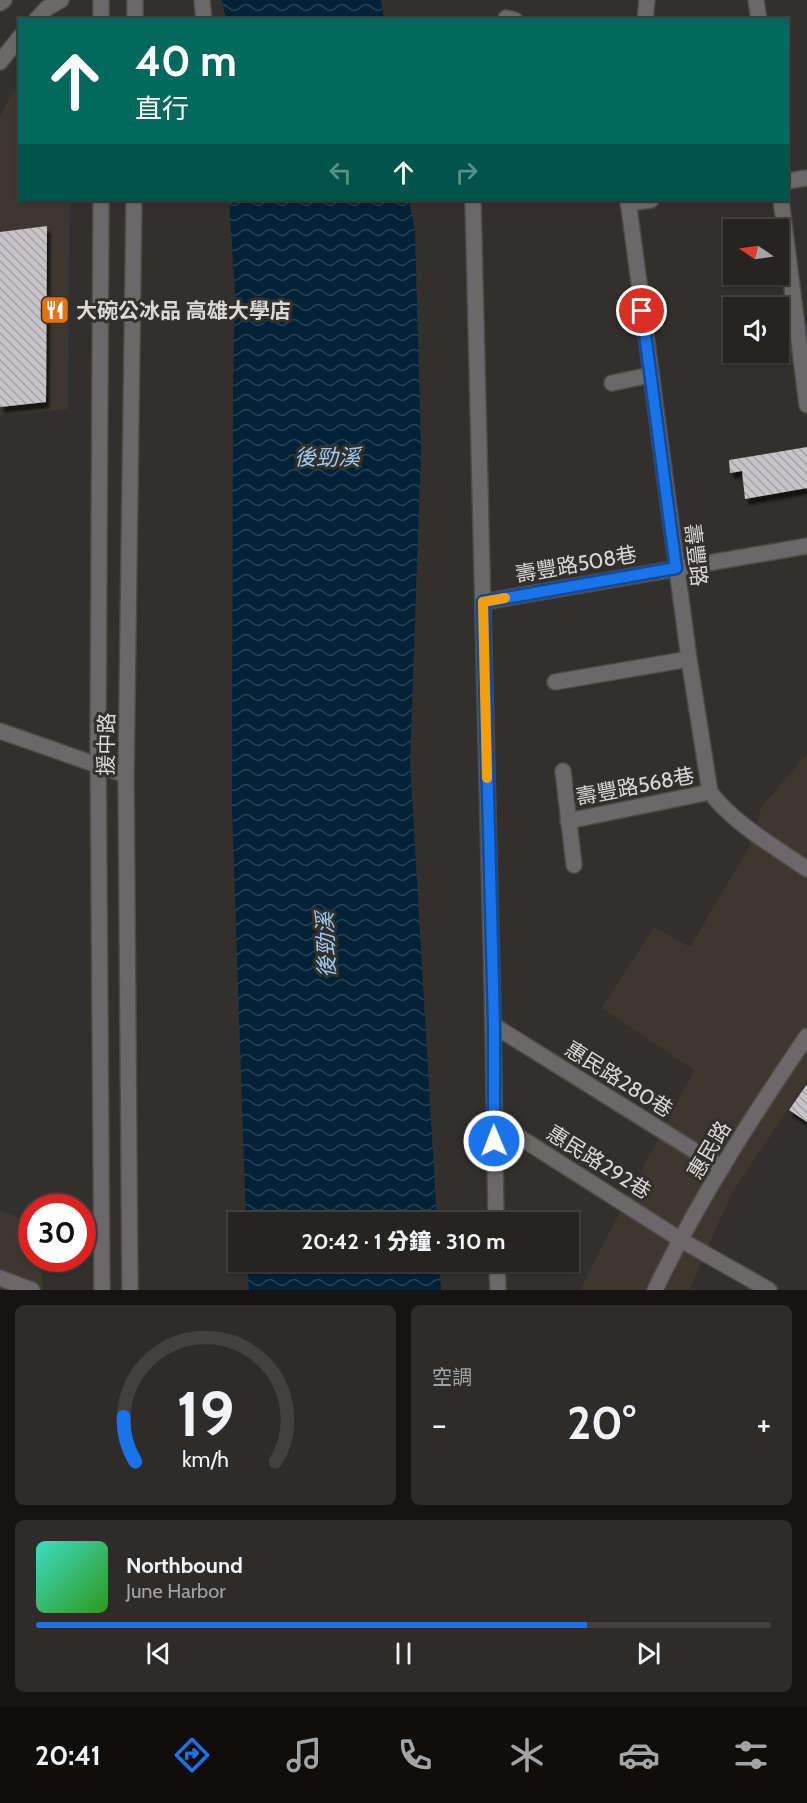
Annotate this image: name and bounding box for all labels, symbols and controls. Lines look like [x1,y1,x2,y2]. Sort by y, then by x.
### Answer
text: 40 m [135,35,237,87]
icon: ahead [36,42,114,120]
text: 直行 [135,92,189,125]
icon: left [324,156,357,189]
icon: ahead [387,156,420,189]
icon: right [450,156,483,189]
north arrow [723,219,789,285]
map controls [723,219,789,363]
pin [616,285,667,336]
restaurant icon: 大碗公冰品 高雄大學店 [39,294,71,326]
icon: arrive [625,294,658,327]
button: sound [723,297,789,363]
place label: 大碗公冰品 高雄大學店 [76,298,291,323]
water label: 後勁溪 [294,444,363,471]
street label: 壽豐路 [680,522,712,588]
street label: 壽豐路508巷 [513,541,639,587]
street label: 援中路 [93,712,119,776]
street label: 壽豐路568巷 [574,762,696,810]
water label: 後勁溪 [311,909,341,978]
street label: 惠民路280巷 [560,1036,678,1122]
position arrow [462,1109,526,1173]
street label: 惠民路 [682,1117,736,1183]
street label: 惠民路292巷 [542,1120,656,1204]
speed limit sign: 30 [18,1194,96,1272]
text: 20:42 · 1 分鐘 · 310 m [301,1228,506,1255]
text: 空調 [432,1365,472,1389]
text: 19 [176,1376,235,1452]
text: 20° [567,1396,636,1450]
text: − [432,1404,447,1444]
text: + [756,1404,771,1444]
text: km/h [182,1446,229,1472]
text: Northbound [126,1552,243,1579]
text: June Harbor [126,1579,226,1603]
icon: previous [142,1637,175,1670]
icon: pause [387,1637,420,1670]
icon: next [632,1637,665,1670]
icon: directions [171,1734,213,1776]
icon: music [283,1734,325,1776]
icon: phone [394,1734,436,1776]
icon: climate [506,1734,548,1776]
icon: car [618,1734,660,1776]
icon: filters [730,1734,772,1776]
text: 20:41 [35,1739,101,1772]

